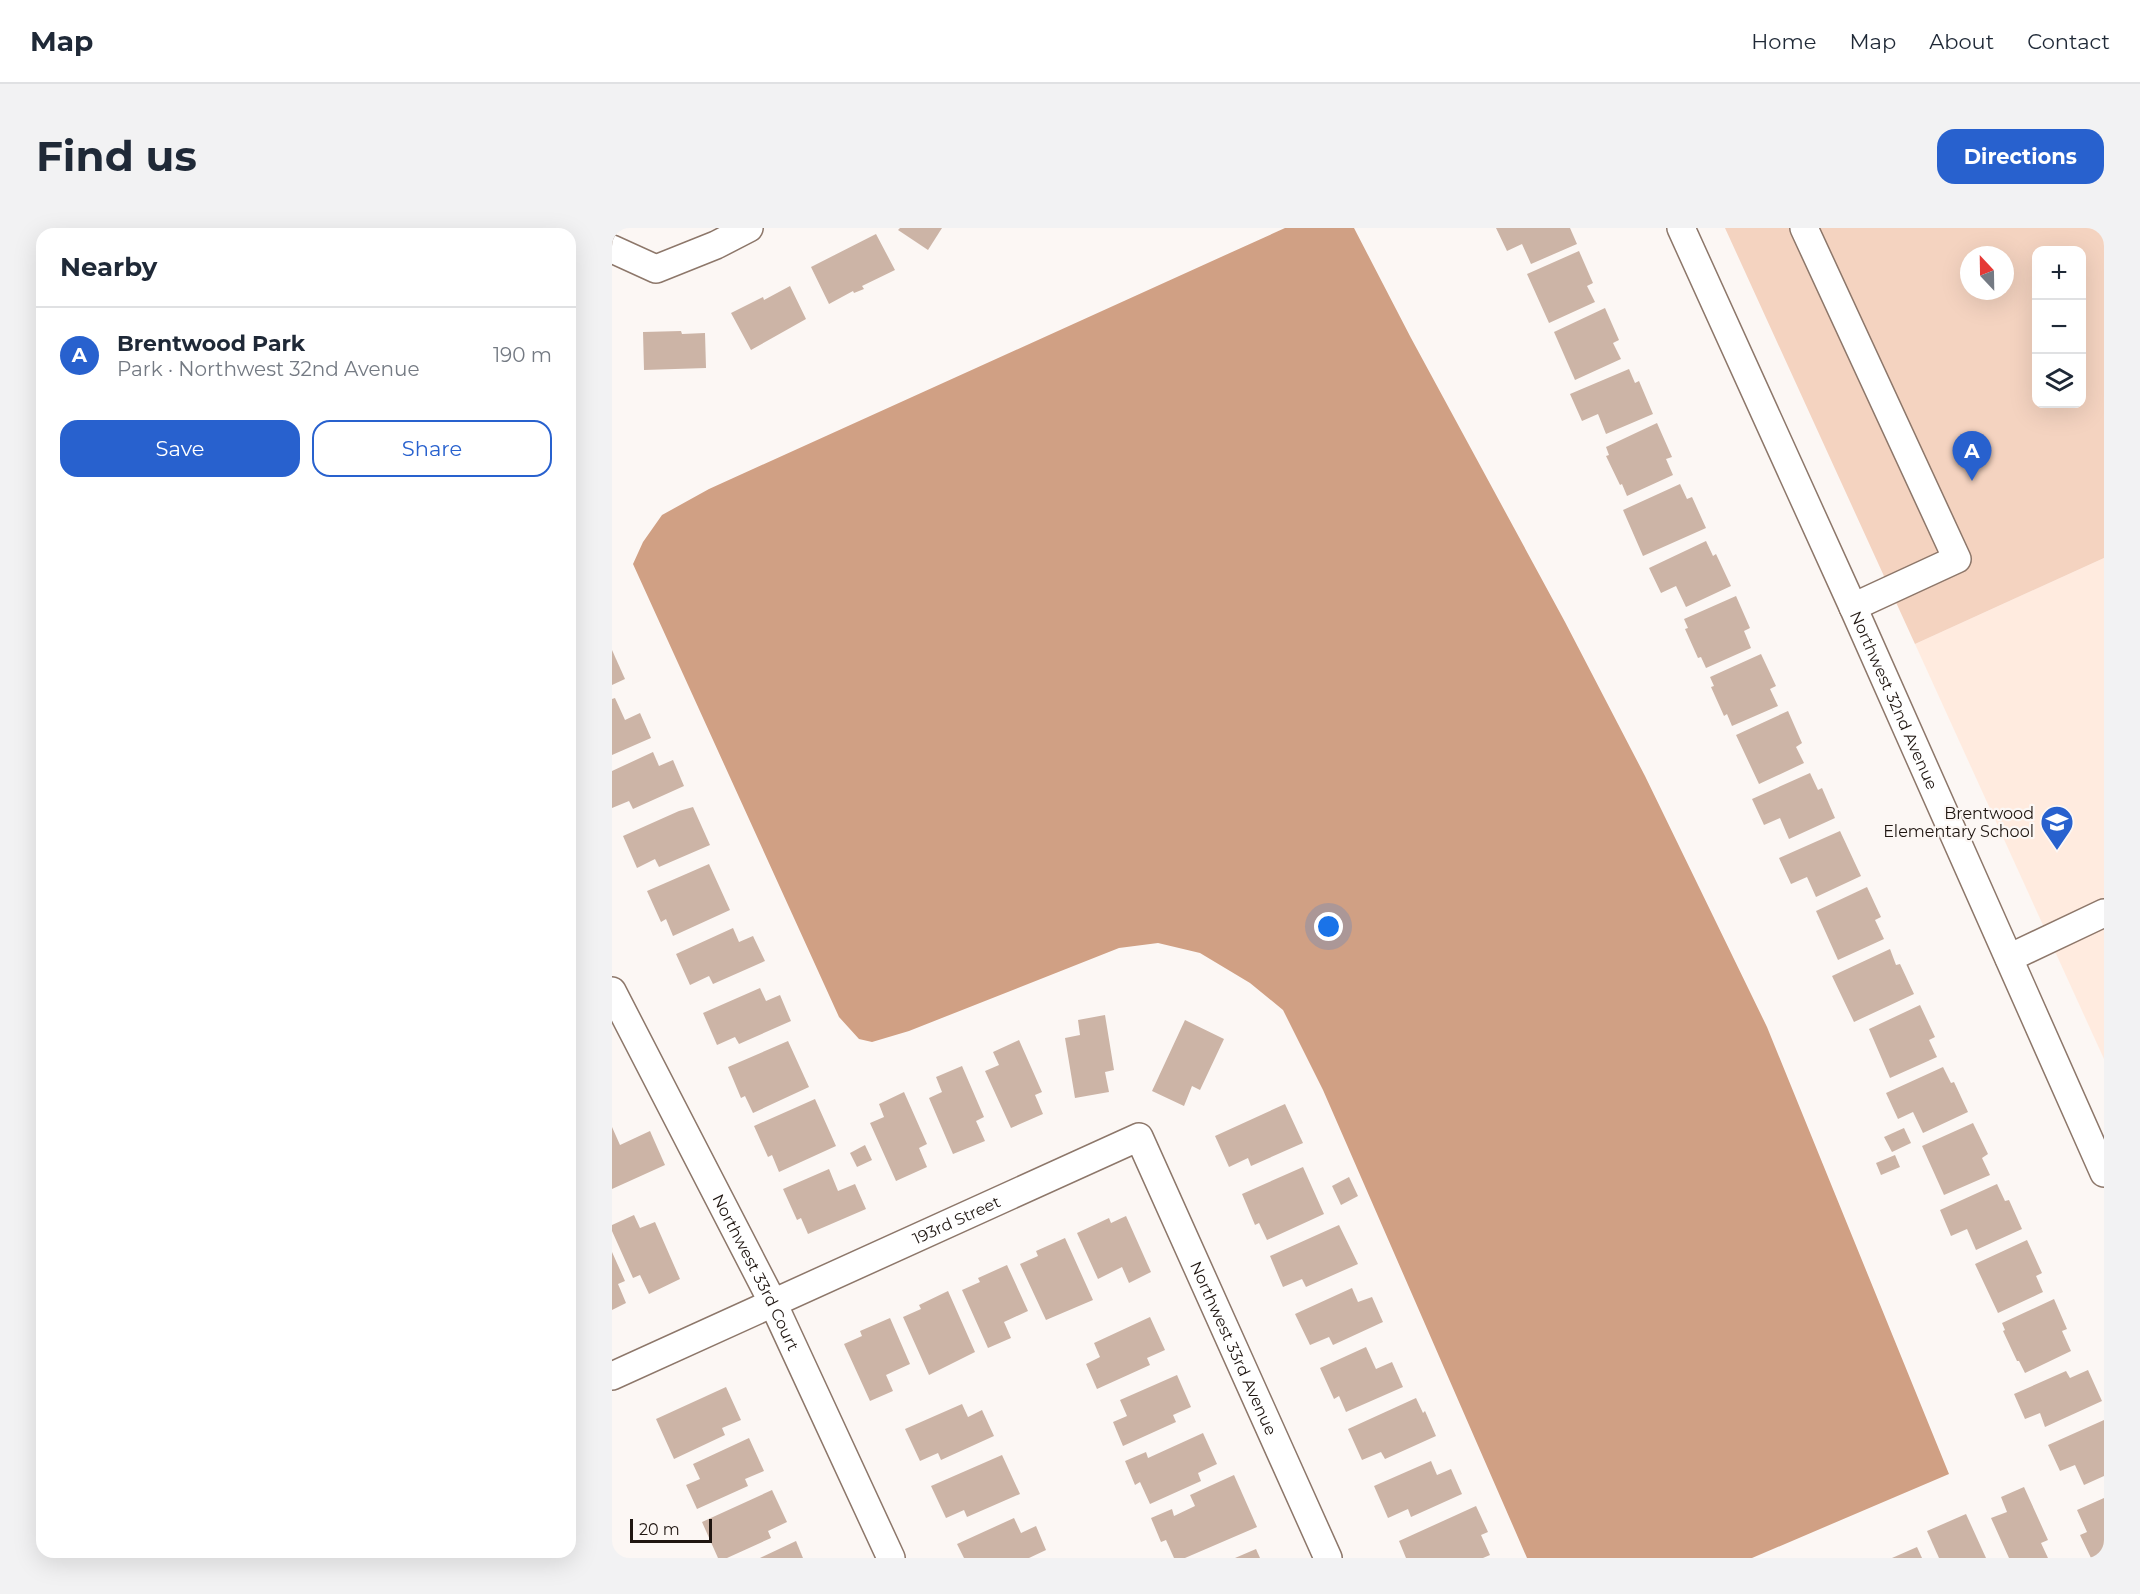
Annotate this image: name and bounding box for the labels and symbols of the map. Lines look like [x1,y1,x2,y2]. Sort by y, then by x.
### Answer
north arrow [1960,246,2014,300]
pin: A [1952,432,1992,481]
street label: Northwest 32nd Avenue [1846,608,1942,792]
place label: Brentwood Elementary School [1883,804,2034,841]
school or university icon: Brentwood Elementary School [2039,804,2075,851]
your location [1314,912,1343,941]
street label: Northwest 33rd Court [708,1191,803,1354]
street label: 193rd Street [910,1192,1004,1248]
street label: Northwest 33rd Avenue [1186,1258,1281,1438]
scale bar [630,1516,712,1544]

